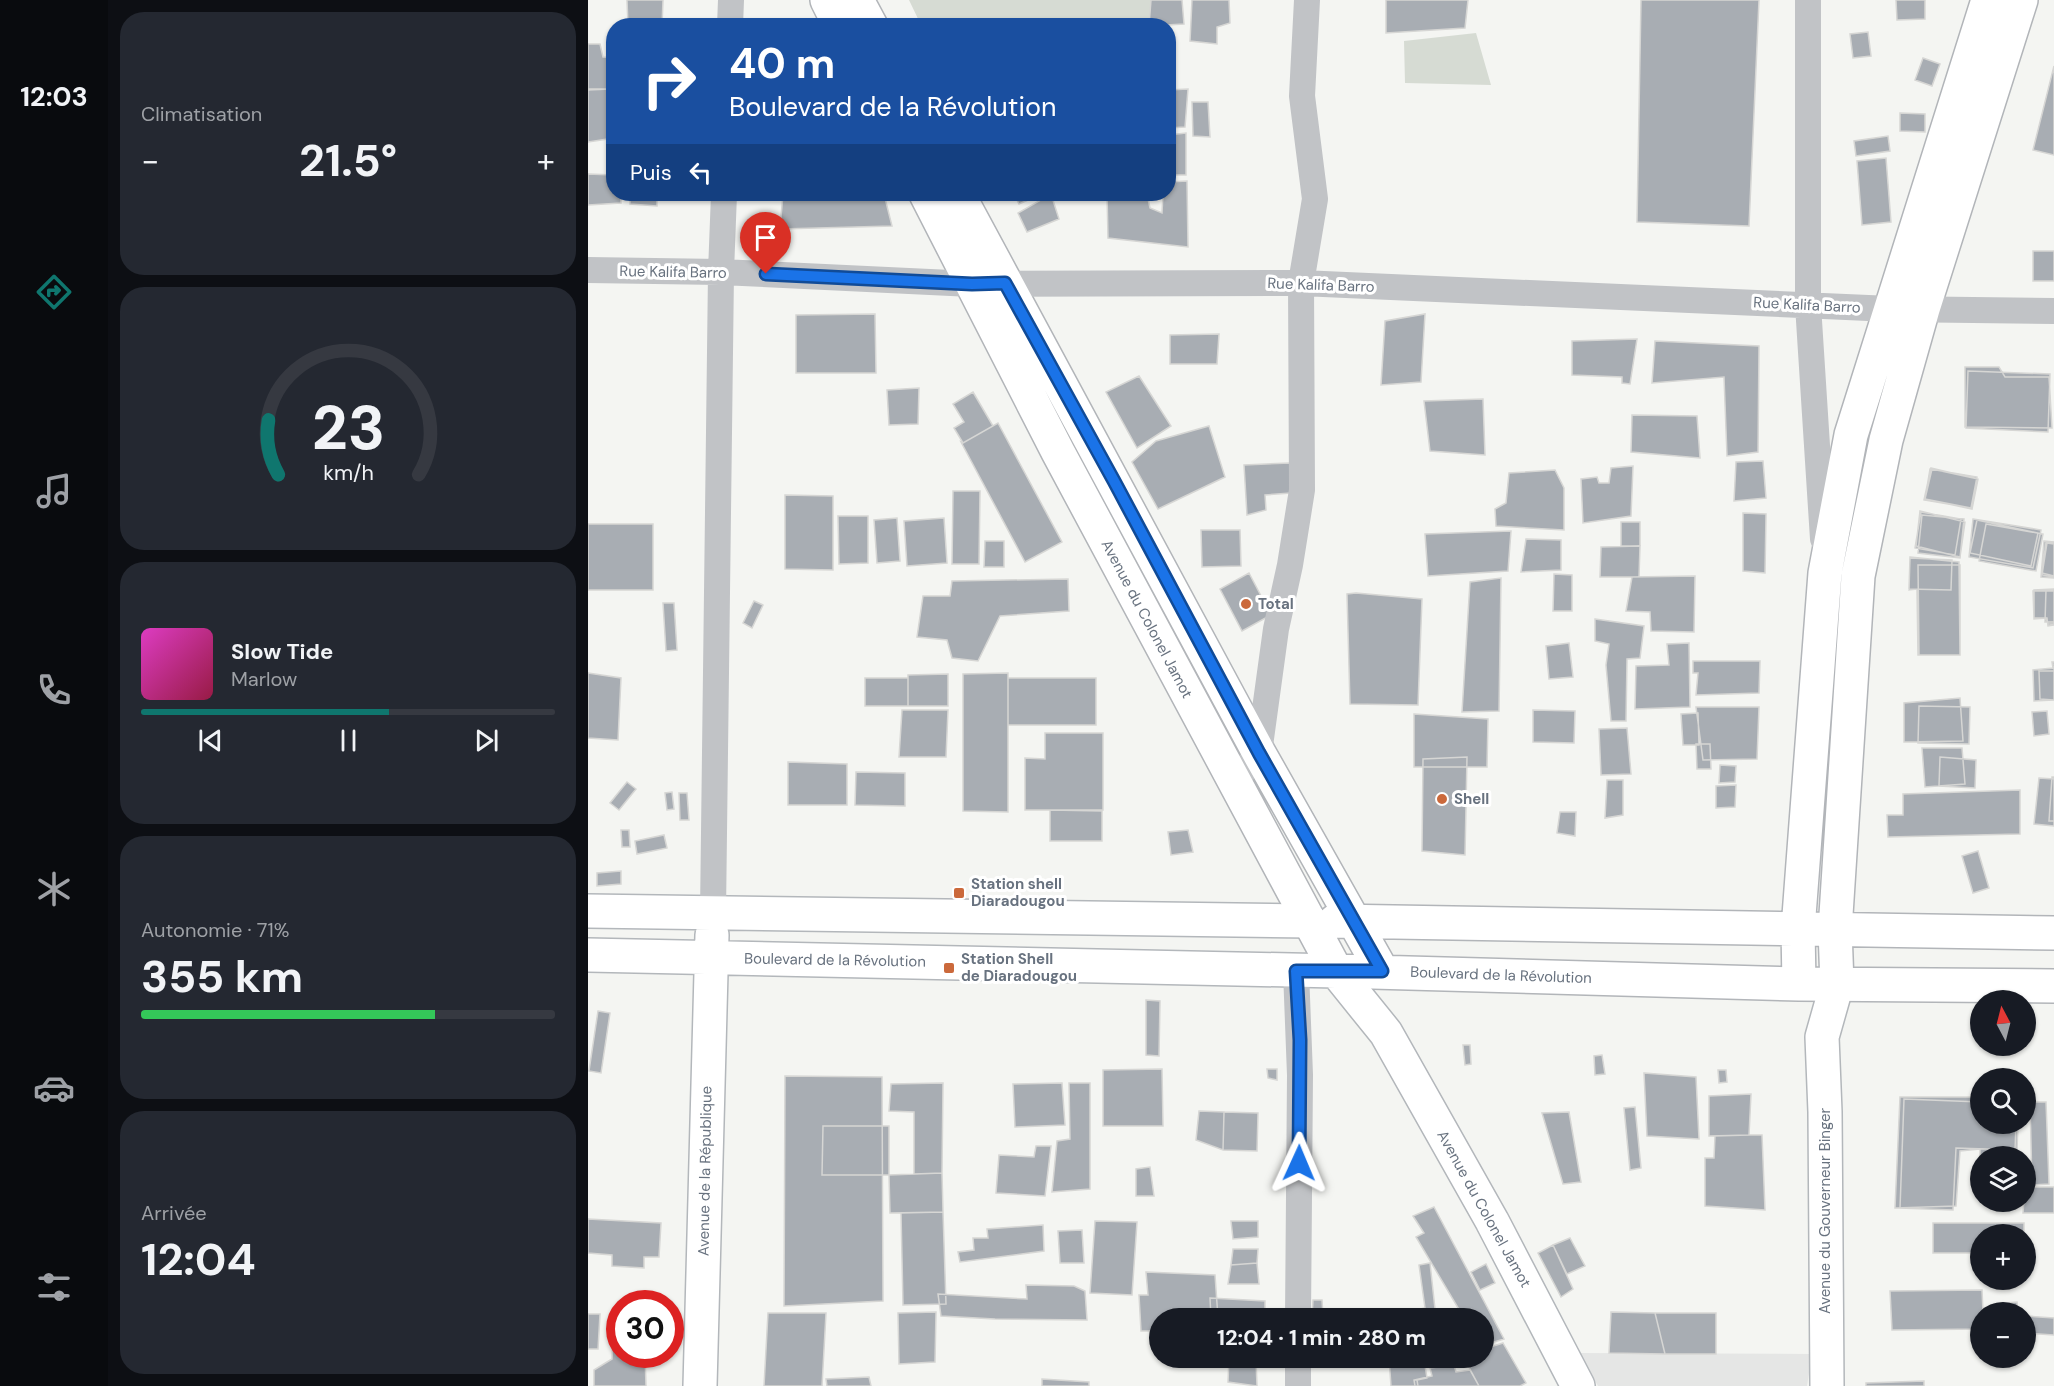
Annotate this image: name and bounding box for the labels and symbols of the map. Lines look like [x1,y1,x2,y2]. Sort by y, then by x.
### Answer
pin [740,212,791,274]
street label: Rue Kalifa Barro [619,261,727,283]
street label: Rue Kalifa Barro [1267,273,1375,297]
street label: Rue Kalifa Barro [1753,292,1861,318]
street label: Avenue du Colonel Jamot [1097,536,1197,702]
place label: Total [1258,594,1294,614]
marker: Total [1239,597,1253,611]
place label: Shell [1454,789,1489,809]
marker: Shell [1435,792,1449,806]
place label: Station shell Diaradougou [971,874,1065,911]
marker: Station shell Diaradougou [952,886,966,900]
street label: Boulevard de la Révolution [744,948,926,972]
place label: Station Shell de Diaradougou [961,949,1077,986]
marker: Station Shell de Diaradougou [942,961,956,975]
street label: Boulevard de la Révolution [1410,962,1592,988]
north arrow [1970,990,2036,1056]
street label: Avenue de la République [694,1086,716,1256]
street label: Avenue du Gouverneur Binger [1815,1108,1835,1314]
street label: Avenue du Colonel Jamot [1432,1127,1536,1291]
position arrow [1267,1131,1331,1195]
speed limit sign: 30 [606,1290,684,1368]

